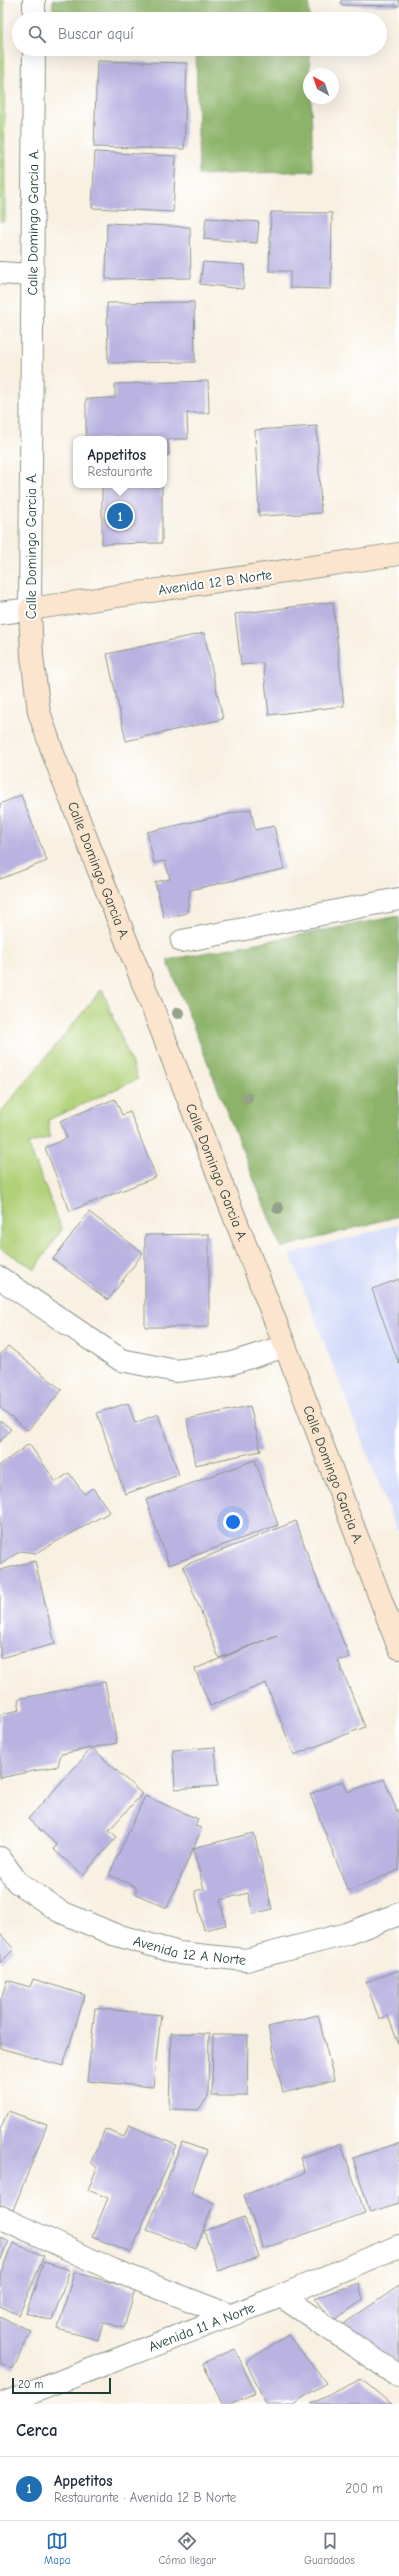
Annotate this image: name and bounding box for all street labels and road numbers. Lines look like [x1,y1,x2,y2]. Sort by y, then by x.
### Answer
street label: Calle Domingo Garcia A. [24,149,42,296]
street label: Calle Domingo Garcia A. [23,473,40,619]
street label: Avenida 12 B Norte [157,566,273,599]
street label: Calle Domingo Garcia A. [64,799,133,942]
street label: Calle Domingo Garcia A. [182,1101,251,1244]
street label: Calle Domingo Garcia A. [299,1403,367,1546]
street label: Avenida 12 A Norte [131,1932,247,1969]
street label: Avenida 11 A Norte [146,2299,257,2355]

